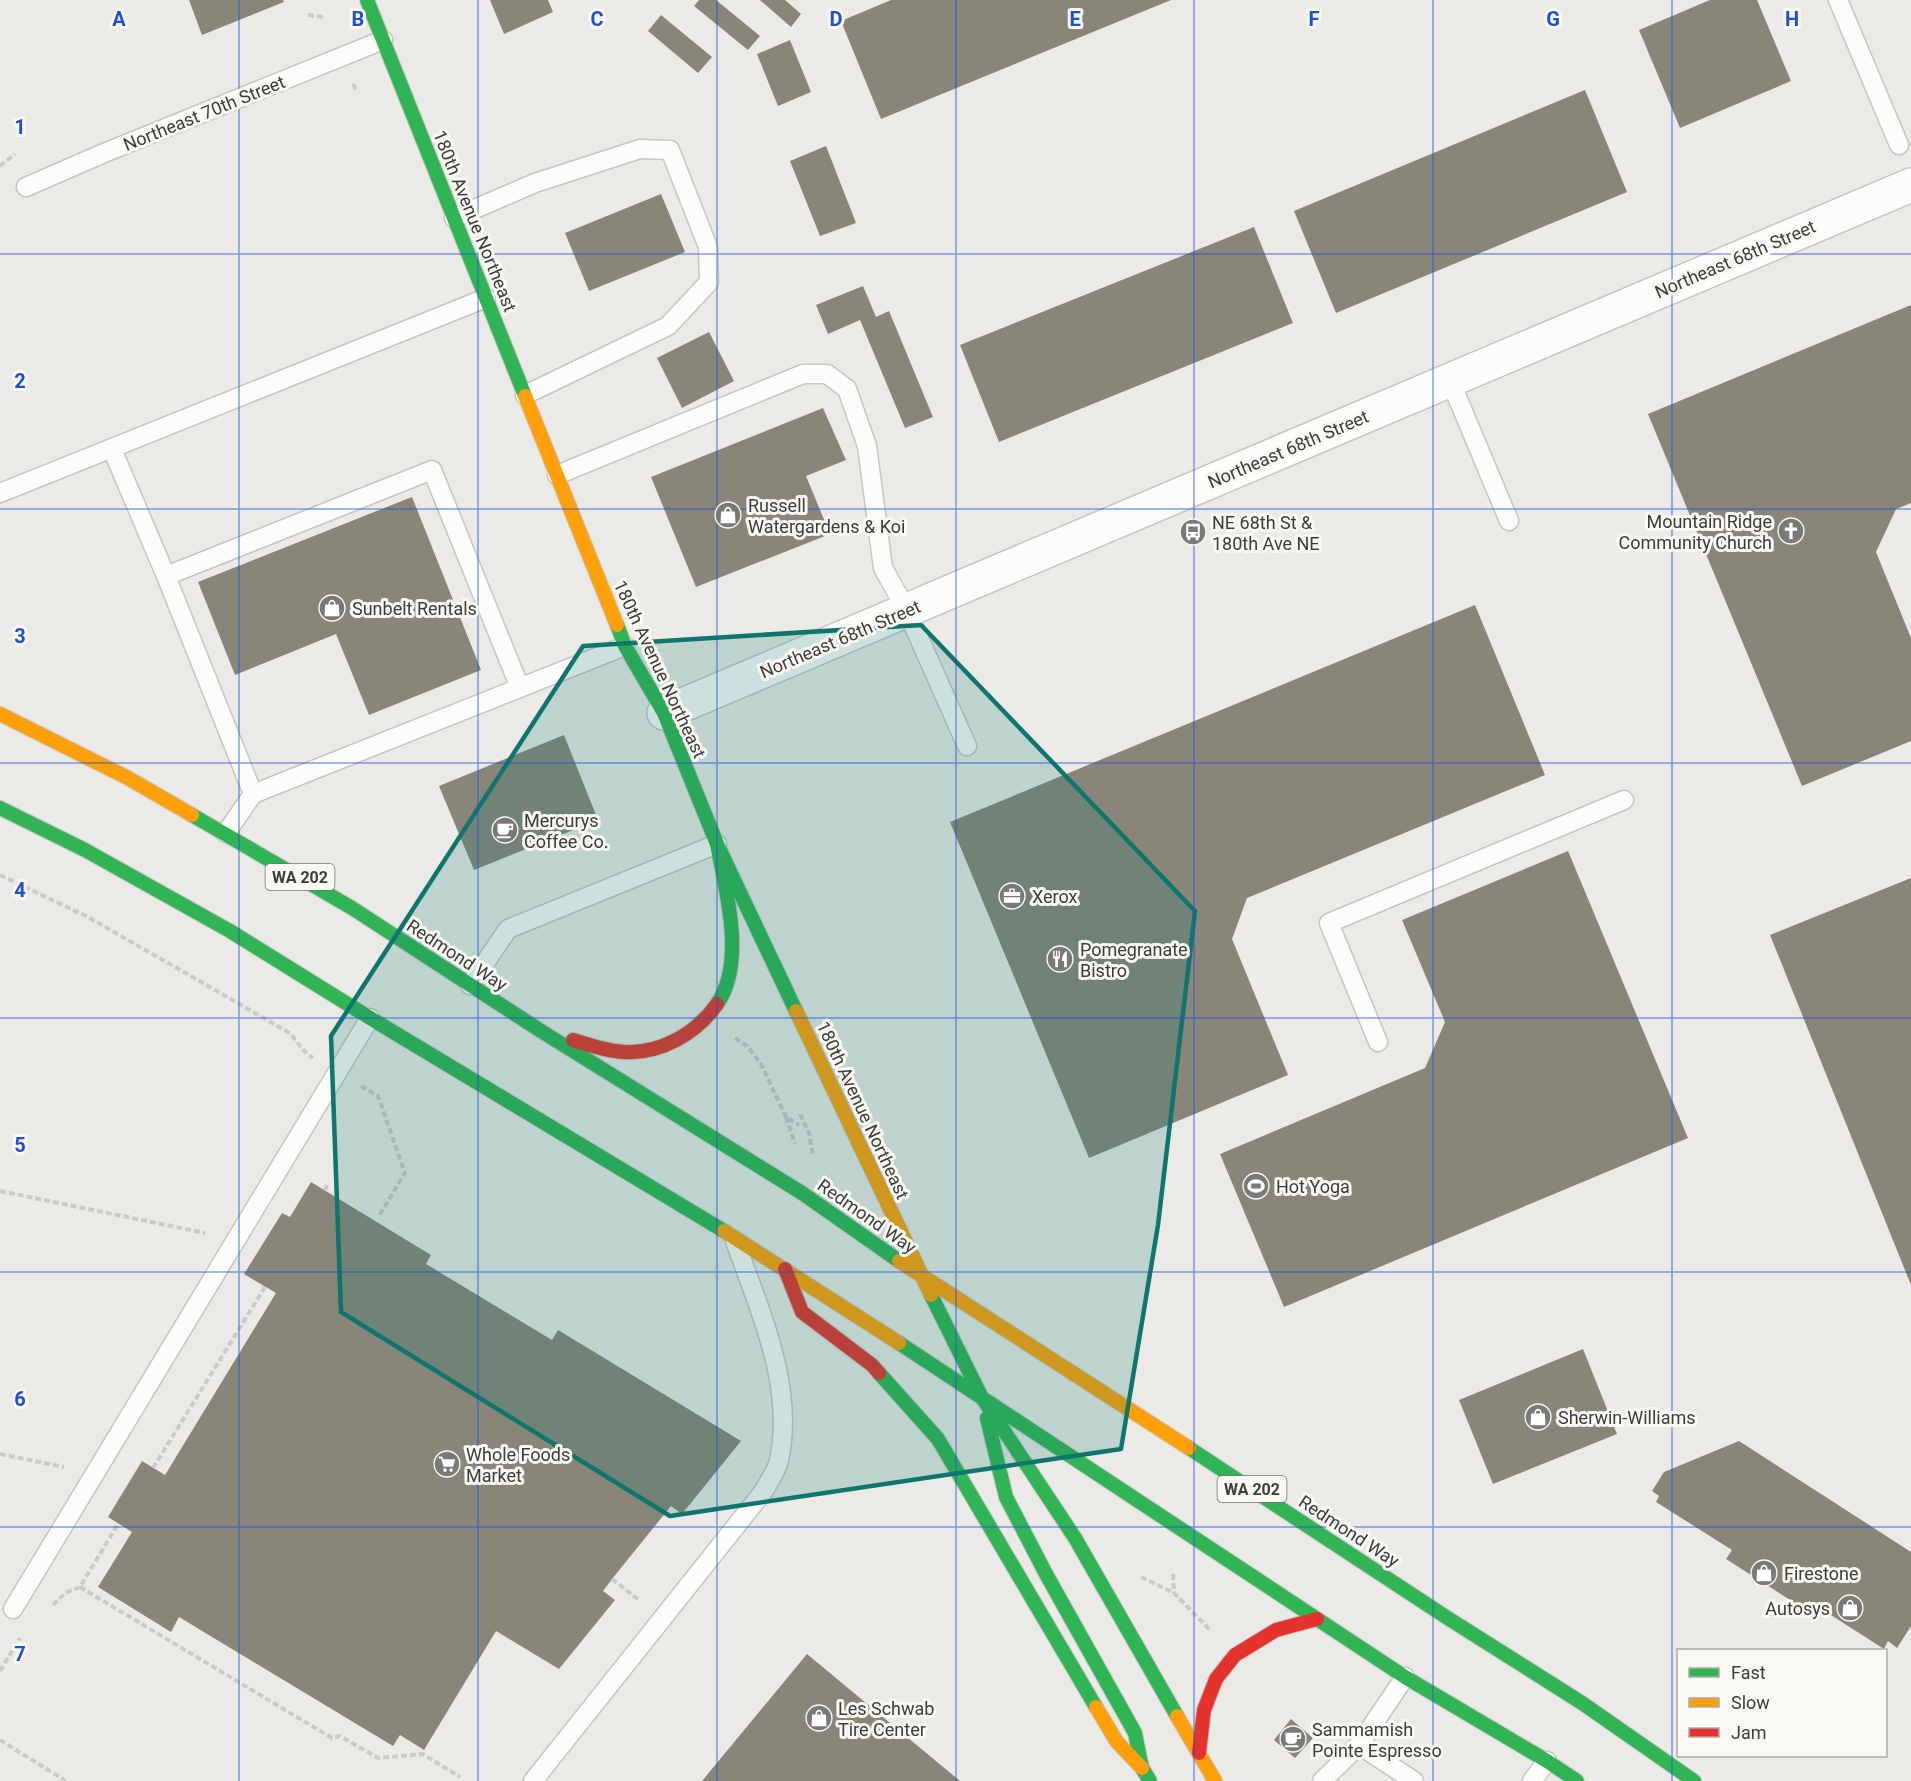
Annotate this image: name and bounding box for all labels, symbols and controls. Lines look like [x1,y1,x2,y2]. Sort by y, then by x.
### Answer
text: A [112,7,126,31]
text: B [352,7,364,31]
text: C [590,7,604,31]
text: D [830,7,843,31]
text: E [1069,7,1081,31]
text: F [1309,7,1320,31]
text: G [1546,7,1560,31]
text: H [1785,7,1799,31]
street label: Northeast 70th Street [120,71,288,155]
text: 1 [14,115,26,139]
street label: 180th Avenue Northeast [429,127,521,315]
street label: Northeast 68th Street [1652,216,1819,302]
text: 2 [14,369,26,393]
street label: Northeast 68th Street [1205,406,1372,492]
place label: Russell Watergardens & Koi [748,495,905,537]
shop icon: Russell Watergardens & Koi [713,500,743,530]
place label: Mountain Ridge Community Church [1619,511,1772,553]
place label: NE 68th St & 180th Ave NE [1212,512,1320,554]
church icon: Mountain Ridge Community Church [1776,516,1806,546]
bus stop icon: NE 68th St & 180th Ave NE [1178,517,1208,547]
street label: 180th Avenue Northeast [610,577,711,761]
shop icon: Sunbelt Rentals [317,593,347,623]
street label: Northeast 68th Street [757,596,924,682]
place label: Sunbelt Rentals [352,598,477,619]
text: 3 [14,624,26,648]
place label: Mercurys Coffee Co. [524,810,609,852]
cafe icon: Mercurys Coffee Co. [490,815,520,845]
road number: WA 202 [266,864,334,890]
text: 4 [14,878,26,902]
office icon: Xerox [997,881,1027,911]
place label: Xerox [1032,886,1078,907]
street label: Redmond Way [403,915,511,995]
place label: Pomegranate Bistro [1080,939,1188,981]
restaurant icon: Pomegranate Bistro [1045,944,1075,974]
street label: 180th Avenue Northeast [813,1018,914,1202]
text: 5 [14,1133,26,1157]
sports icon: Hot Yoga [1241,1171,1271,1201]
street label: Redmond Way [814,1174,921,1258]
place label: Hot Yoga [1276,1176,1350,1197]
text: 6 [14,1387,26,1411]
shop icon: Sherwin-Williams [1523,1402,1553,1432]
place label: Sherwin-Williams [1558,1407,1696,1428]
place label: Whole Foods Market [466,1444,570,1486]
supermarket icon: Whole Foods Market [432,1449,462,1479]
road number: WA 202 [1218,1476,1286,1502]
street label: Redmond Way [1295,1491,1403,1571]
shop icon: Firestone [1749,1558,1779,1588]
place label: Firestone [1784,1563,1859,1584]
shop icon: Autosys [1835,1593,1865,1623]
place label: Autosys [1765,1598,1830,1619]
text: 7 [14,1642,26,1666]
legend [1677,1649,1887,1757]
text: Fast [1731,1662,1766,1683]
text: Slow [1731,1692,1770,1713]
place label: Les Schwab Tire Center [838,1698,934,1740]
shop icon: Les Schwab Tire Center [804,1703,834,1733]
place label: Sammamish Pointe Espresso [1312,1719,1442,1761]
text: Jam [1731,1722,1767,1743]
cafe icon: Sammamish Pointe Espresso [1278,1724,1308,1754]

